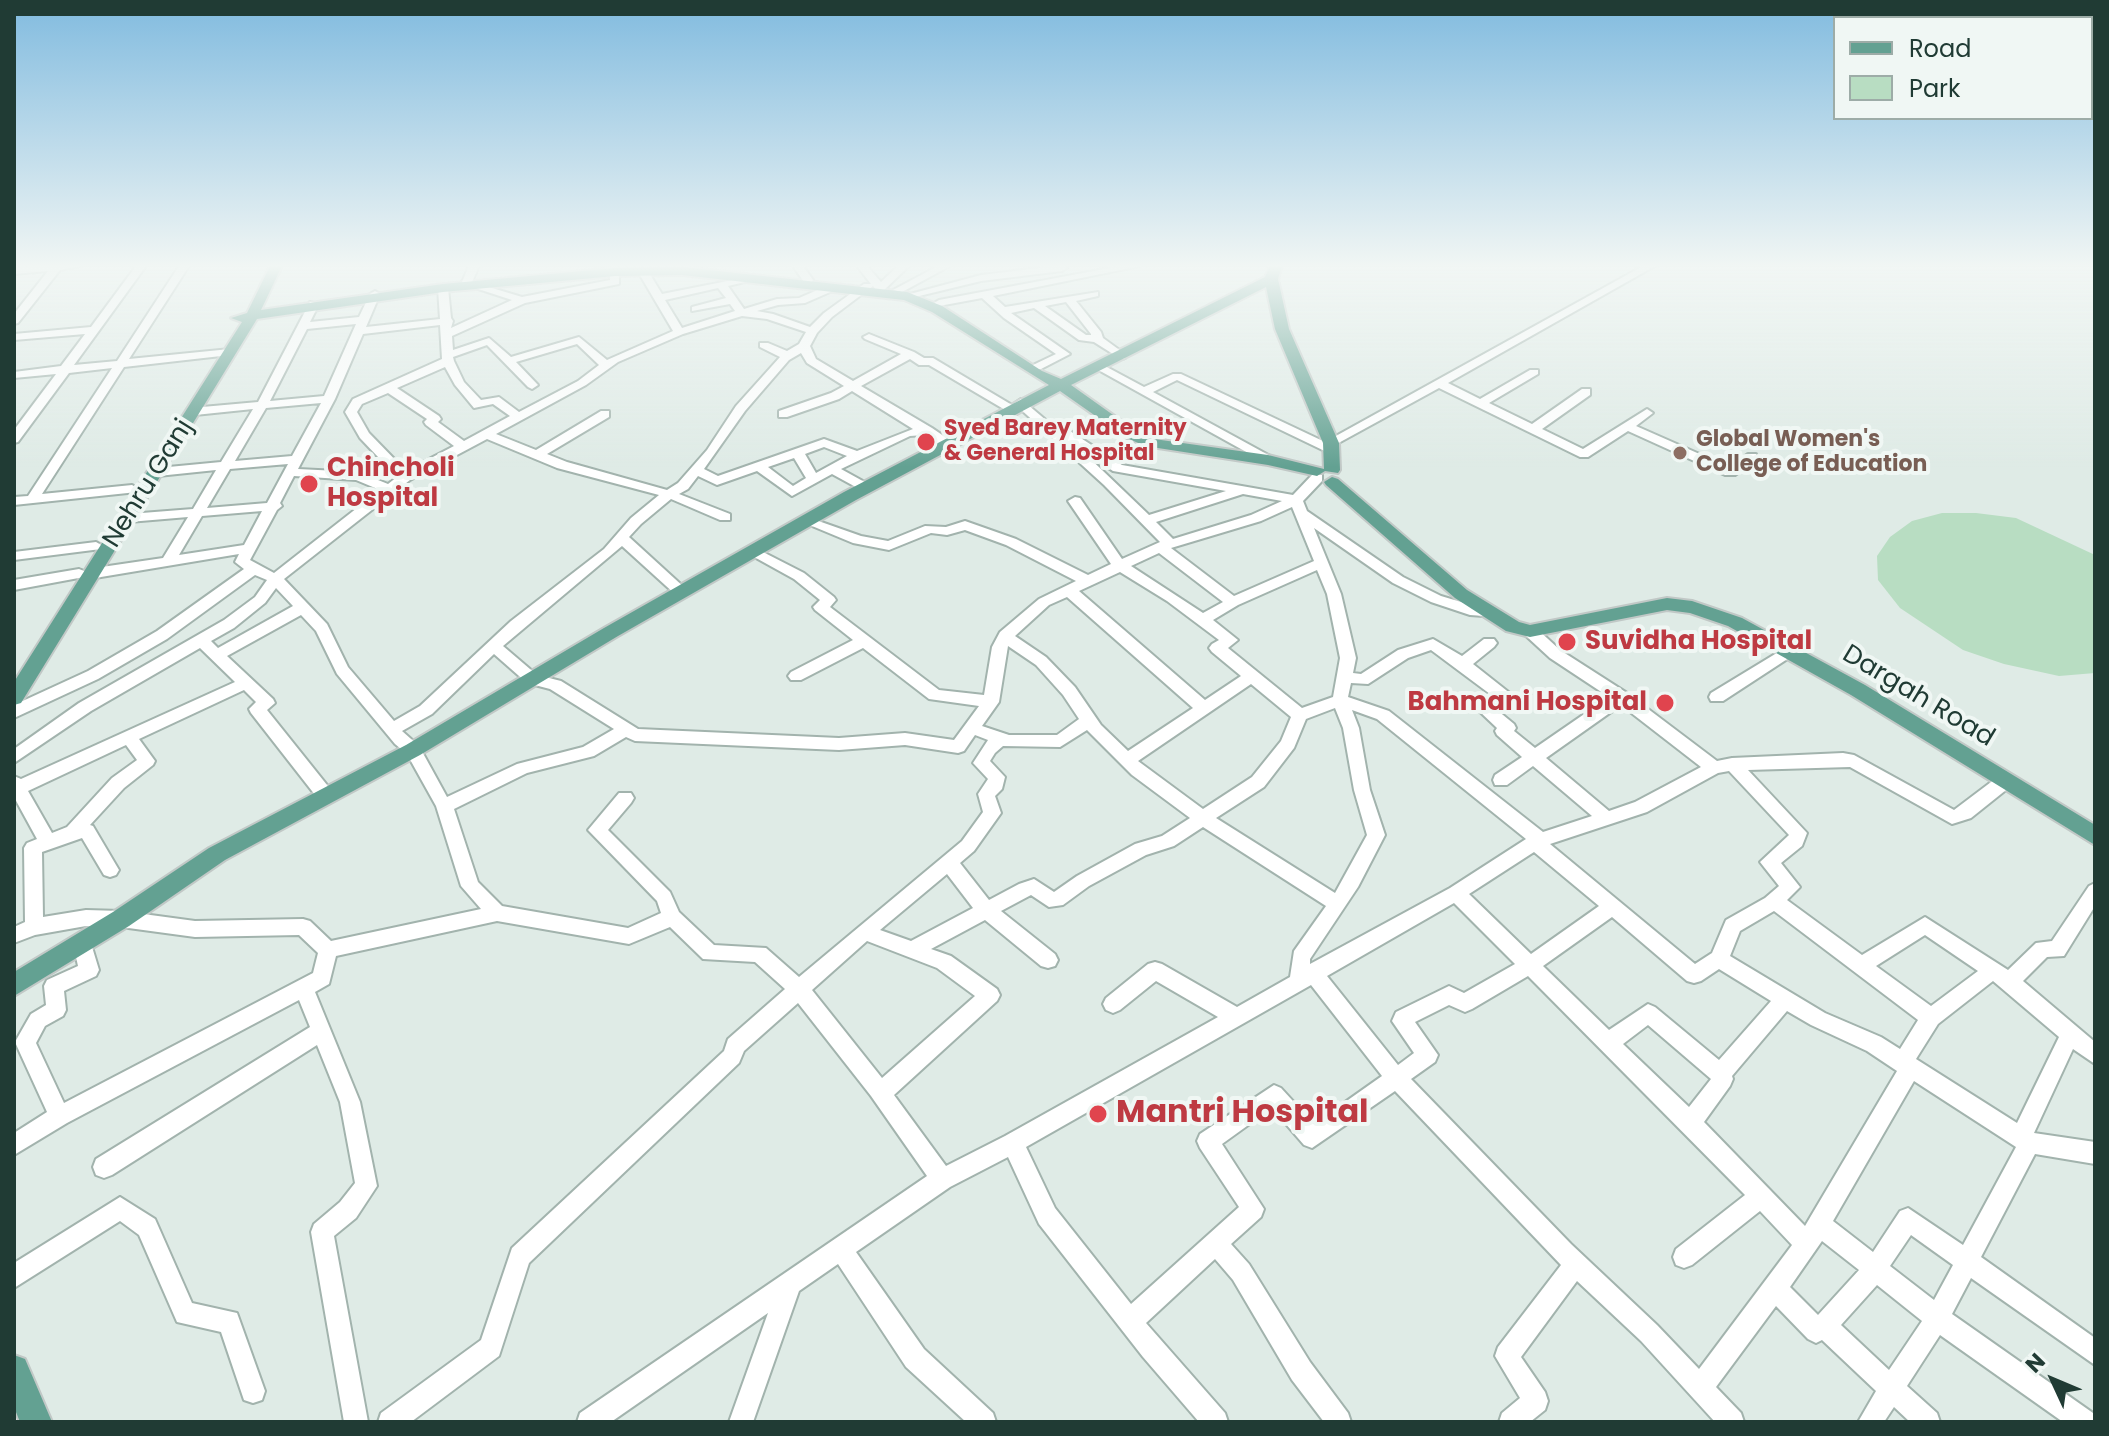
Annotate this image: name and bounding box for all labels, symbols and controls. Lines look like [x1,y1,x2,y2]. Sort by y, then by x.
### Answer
legend [1833,16,2093,120]
text: Road [1909,32,1971,65]
text: Park [1909,72,1960,105]
street label: Nehru Ganj [97,414,201,554]
place label: Syed Barey Maternity & General Hospital [944,416,1187,468]
place label: Global Women's College of Education [1696,427,1927,478]
marker: Syed Barey Maternity & General Hospital [915,431,937,453]
marker: Global Women's College of Education [1671,444,1689,462]
place label: Chincholi Hospital [327,453,455,514]
marker: Chincholi Hospital [298,473,320,495]
place label: Suvidha Hospital [1585,626,1812,658]
marker: Suvidha Hospital [1556,631,1578,653]
street label: Dargah Road [1836,639,2000,755]
place label: Bahmani Hospital [1408,687,1647,719]
marker: Bahmani Hospital [1654,692,1676,714]
place label: Mantri Hospital [1116,1095,1369,1133]
marker: Mantri Hospital [1087,1103,1109,1125]
north arrow [2013,1340,2093,1420]
text: N [2018,1346,2052,1380]

